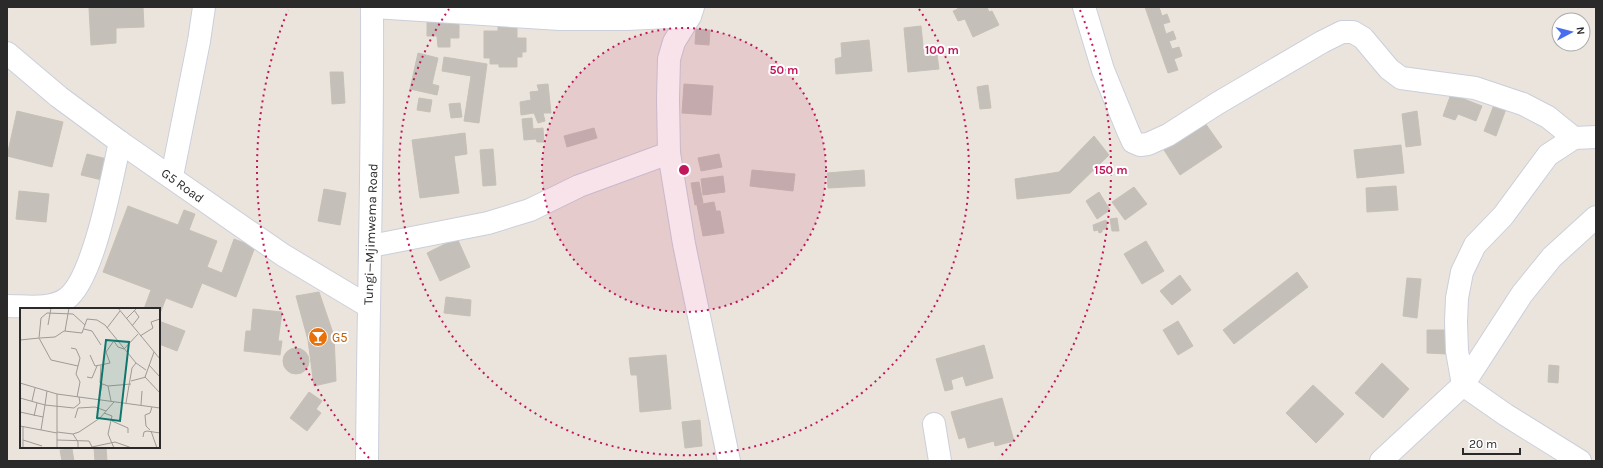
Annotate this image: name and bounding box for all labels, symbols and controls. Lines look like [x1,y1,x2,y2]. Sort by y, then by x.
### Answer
north arrow [1551,12,1591,52]
text: N [1573,26,1587,36]
text: 100 m [925,43,959,57]
text: 50 m [770,63,799,77]
street label: Tungi—Mjimwema Road [361,163,380,305]
centre of rings [677,163,691,177]
text: 150 m [1094,163,1128,177]
street label: G5 Road [159,165,207,206]
inset map [20,308,160,448]
bar icon: G5 [307,326,329,348]
place label: G5 [332,330,348,345]
scale bar [1463,430,1520,456]
text: 20 m [1469,437,1497,451]

